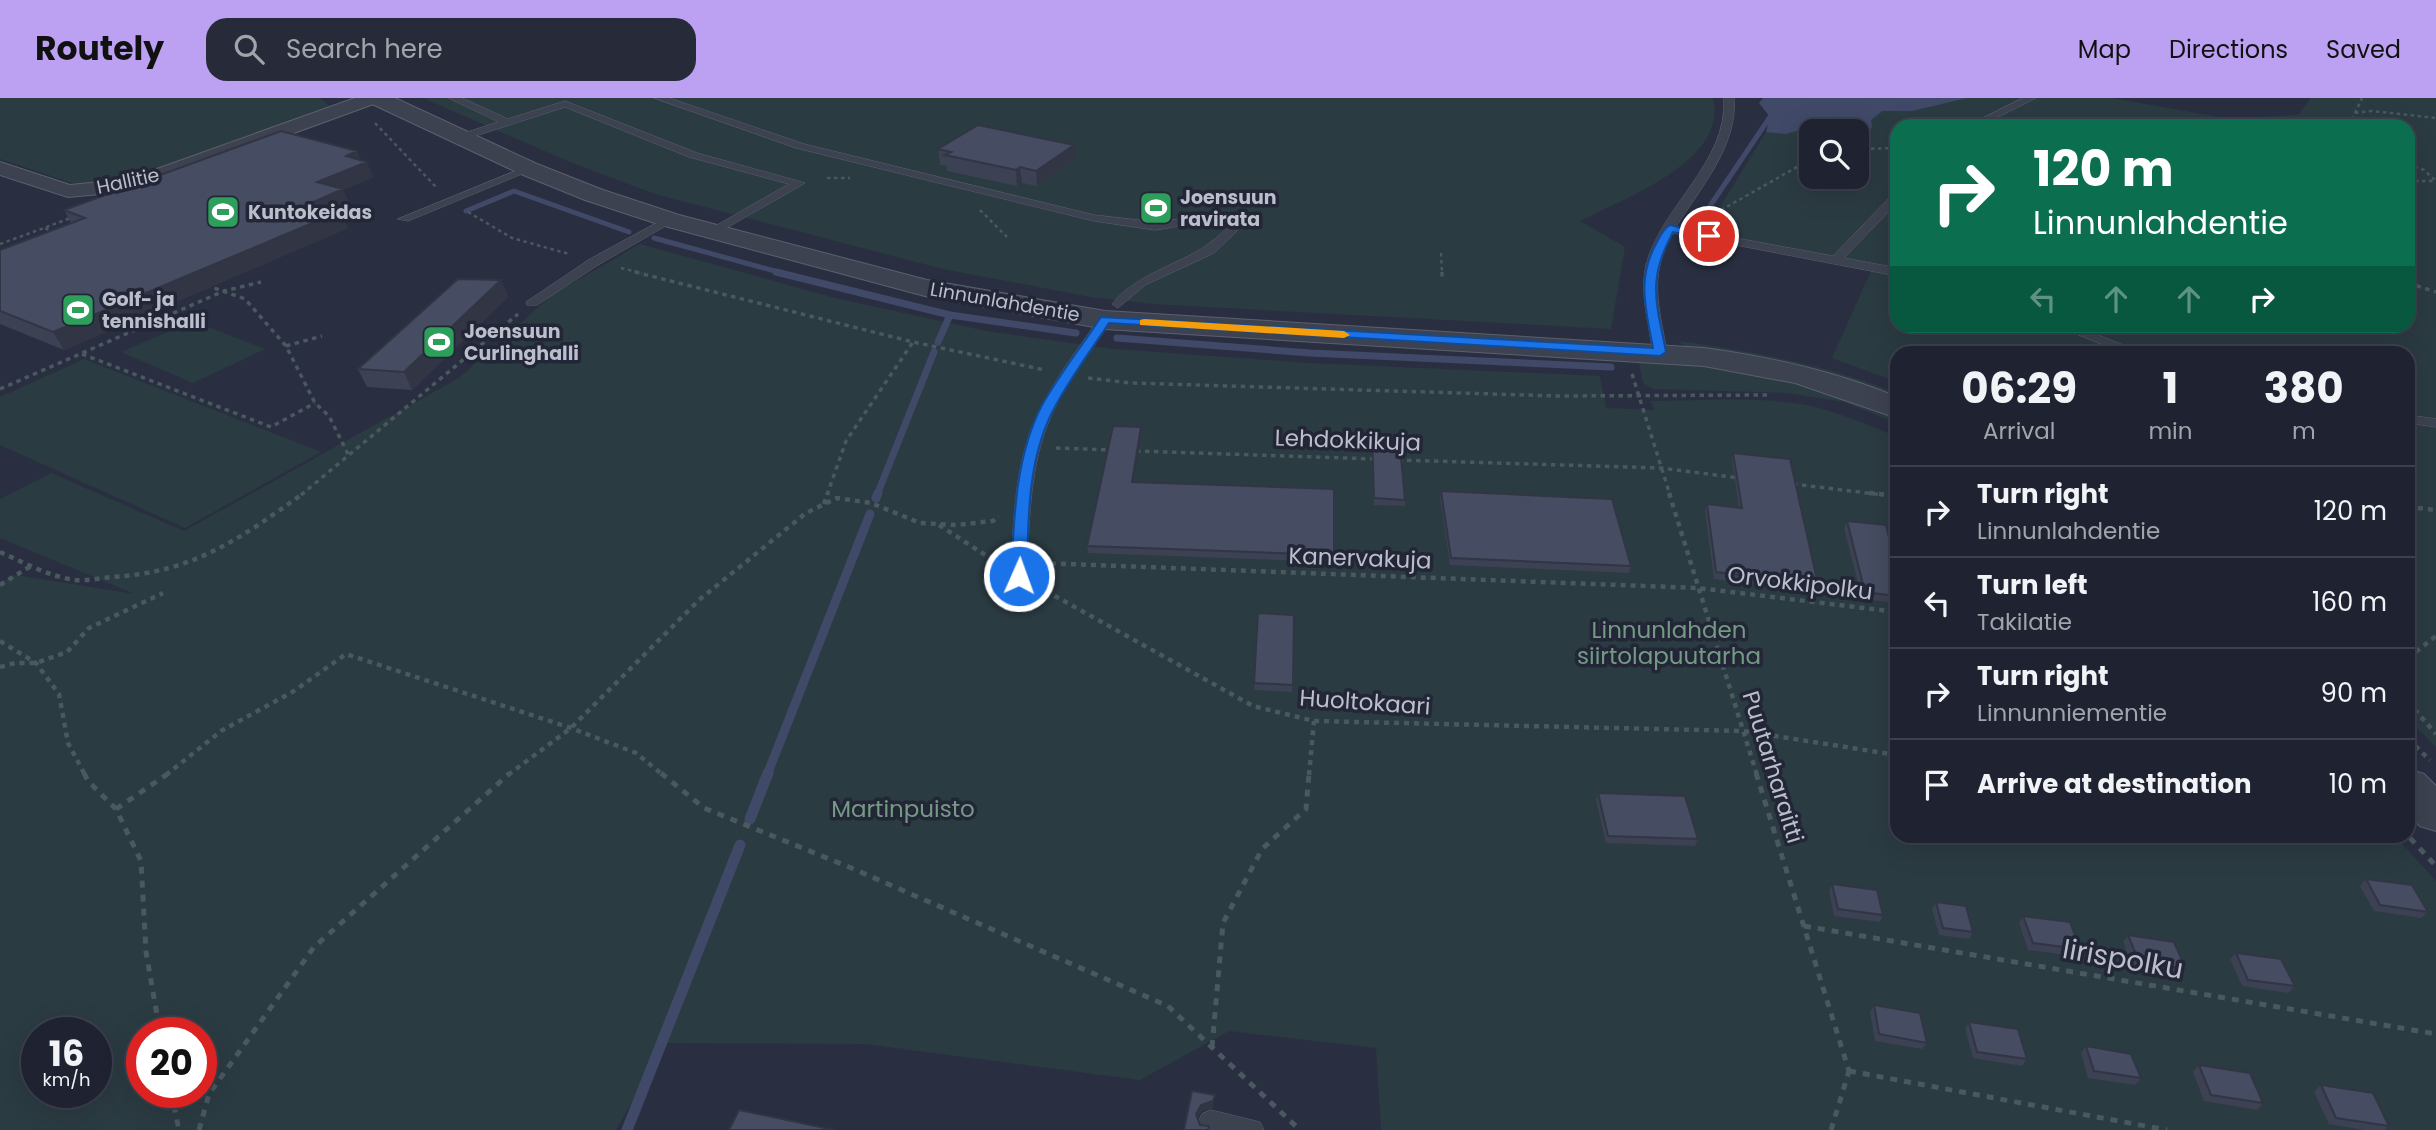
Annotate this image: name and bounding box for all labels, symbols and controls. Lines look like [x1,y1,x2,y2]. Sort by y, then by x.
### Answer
search box [206,18,696,81]
text: Routely [35,25,164,72]
icon: search [230,30,268,68]
text: Search here [286,31,443,67]
text: Map [2078,33,2131,66]
text: Directions [2169,33,2288,66]
text: Saved [2326,33,2401,66]
map controls [1799,119,1869,189]
button: search [1799,119,1869,189]
text: 120 m [2033,135,2174,203]
icon: right [1918,147,2009,238]
street label: Hallitie [94,161,162,201]
place label: Joensuun ravirata [1180,184,1277,233]
sports icon: Joensuun ravirata [1137,189,1175,227]
sports icon: Kuntokeidas [204,193,242,231]
place label: Kuntokeidas [248,199,372,226]
text: Linnunlahdentie [2033,200,2288,245]
pin [1679,206,1739,266]
icon: arrive [1690,217,1728,255]
street label: Linnunlahdentie [928,276,1082,328]
icon: left [2024,280,2062,318]
icon: ahead [2097,280,2135,318]
icon: ahead [2170,280,2208,318]
icon: right [2243,280,2281,318]
place label: Golf- ja tennishalli [102,286,206,335]
sports icon: Golf- ja tennishalli [59,291,97,329]
place label: Joensuun Curlinghalli [464,318,579,367]
sports icon: Joensuun Curlinghalli [420,323,458,361]
text: 06:29 [1961,359,2077,418]
text: 1 [2163,359,2178,418]
text: 380 [2264,359,2344,418]
text: Arrival [1983,415,2055,447]
text: min [2148,415,2192,447]
text: m [2292,415,2316,447]
street label: Lehdokkikuja [1274,421,1422,459]
text: Turn right [1977,476,2109,512]
icon: right [1918,493,1956,531]
text: 120 m [2314,493,2387,529]
text: Linnunlahdentie [1977,515,2160,547]
position arrow [982,539,1056,613]
street label: Kanervakuja [1288,540,1432,576]
street label: Orvokkipolku [1726,558,1874,608]
text: Turn left [1977,567,2088,603]
icon: left [1918,584,1956,622]
text: 160 m [2312,584,2387,620]
text: Takilatie [1977,606,2072,638]
park label: Linnunlahden siirtolapuutarha [1577,614,1761,672]
text: Turn right [1977,658,2109,694]
icon: right [1918,675,1956,713]
text: 90 m [2321,675,2387,711]
street label: Huoltokaari [1298,681,1432,723]
street label: Puutarharaitti [1735,687,1811,847]
text: Linnunniementie [1977,697,2167,729]
icon: arrive [1918,766,1956,804]
text: Arrive at destination [1977,766,2252,802]
text: 10 m [2329,766,2387,802]
park label: Martinpuisto [831,793,975,825]
street label: Iirispolku [2060,929,2186,989]
speed limit sign: 20 [126,1017,217,1108]
text: 16 [49,1029,84,1078]
text: km/h [43,1067,90,1092]

